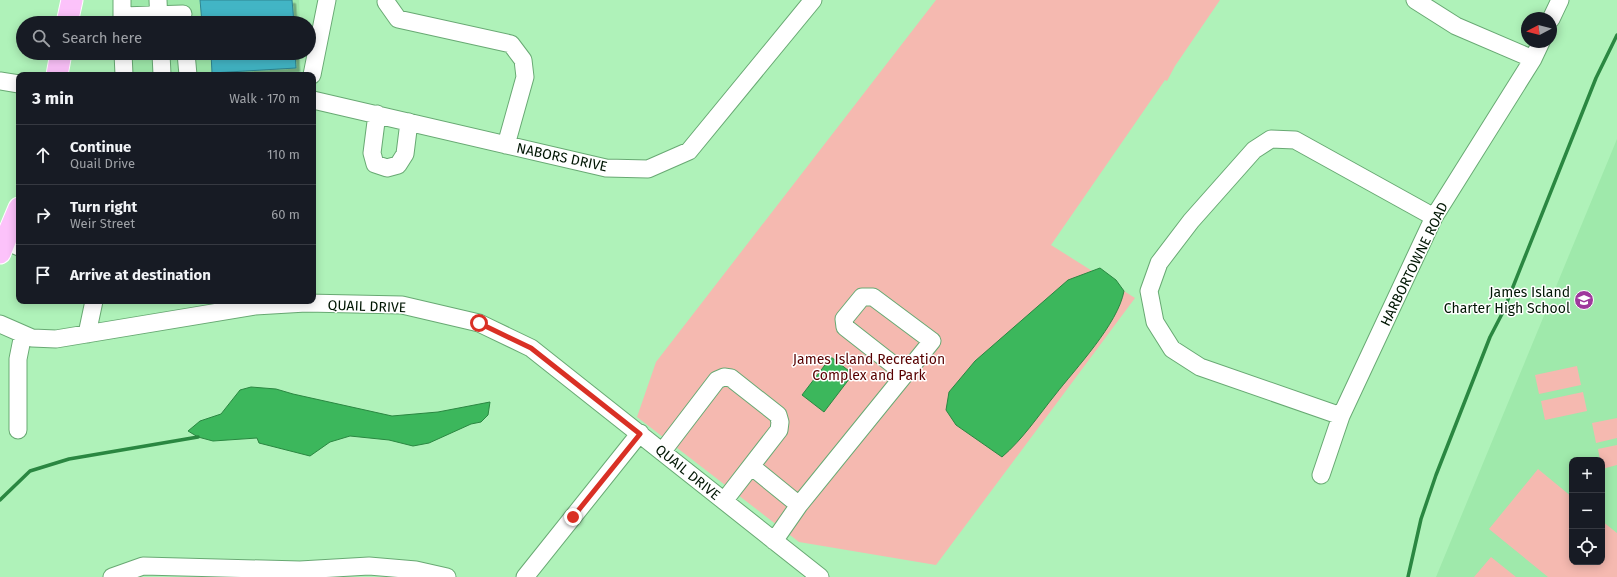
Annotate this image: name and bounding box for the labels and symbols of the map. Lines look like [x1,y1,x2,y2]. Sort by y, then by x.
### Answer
north arrow [1521,12,1557,48]
street label: NABORS DRIVE [515,140,609,175]
street label: HARBORTOWNE ROAD [1377,199,1452,329]
place label: James Island Charter High School [1444,284,1570,317]
school or university icon: James Island Charter High School [1573,289,1595,311]
street label: QUAIL DRIVE [327,297,407,316]
route start [470,314,488,332]
park label: James Island Recreation Complex and Park [793,351,945,384]
street label: QUAIL DRIVE [652,441,724,504]
route end [564,508,582,526]

